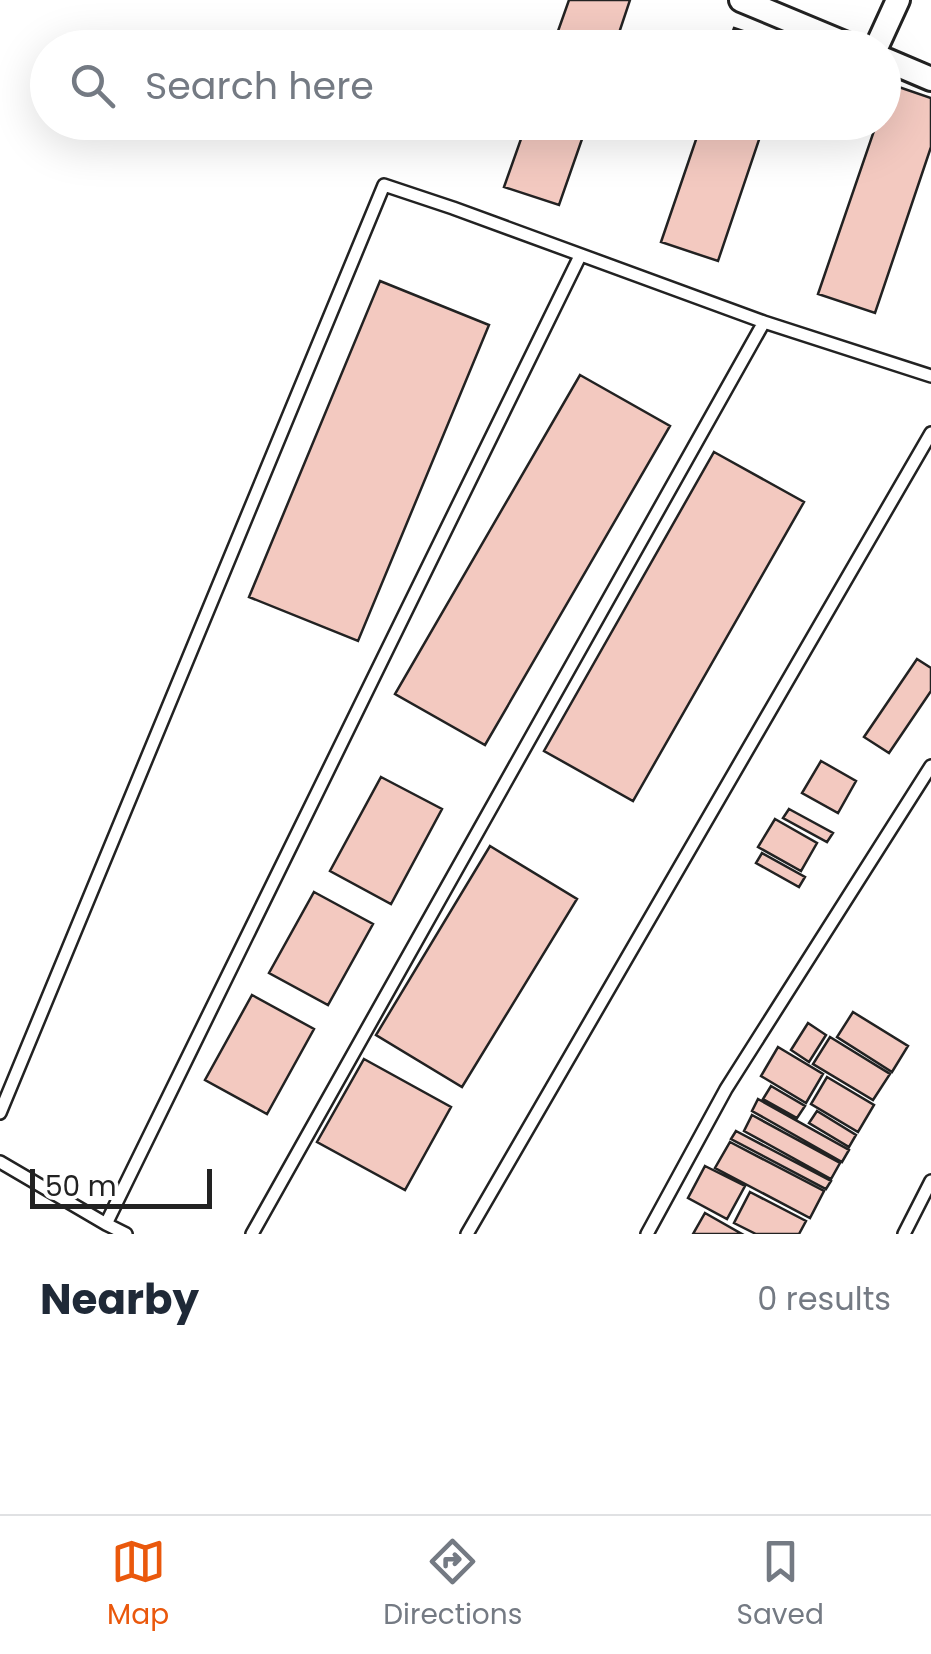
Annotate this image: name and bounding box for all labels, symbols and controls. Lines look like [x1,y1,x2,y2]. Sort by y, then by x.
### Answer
search box [30,30,901,140]
icon: search [65,58,120,113]
text: Search here [145,59,374,112]
scale bar [30,1164,212,1208]
text: 50 m [45,1167,116,1206]
text: Nearby [40,1270,199,1329]
text: 0 results [757,1276,891,1321]
tab: Map [107,1534,169,1636]
tab: Directions [383,1534,522,1636]
tab: Saved [737,1534,824,1636]

